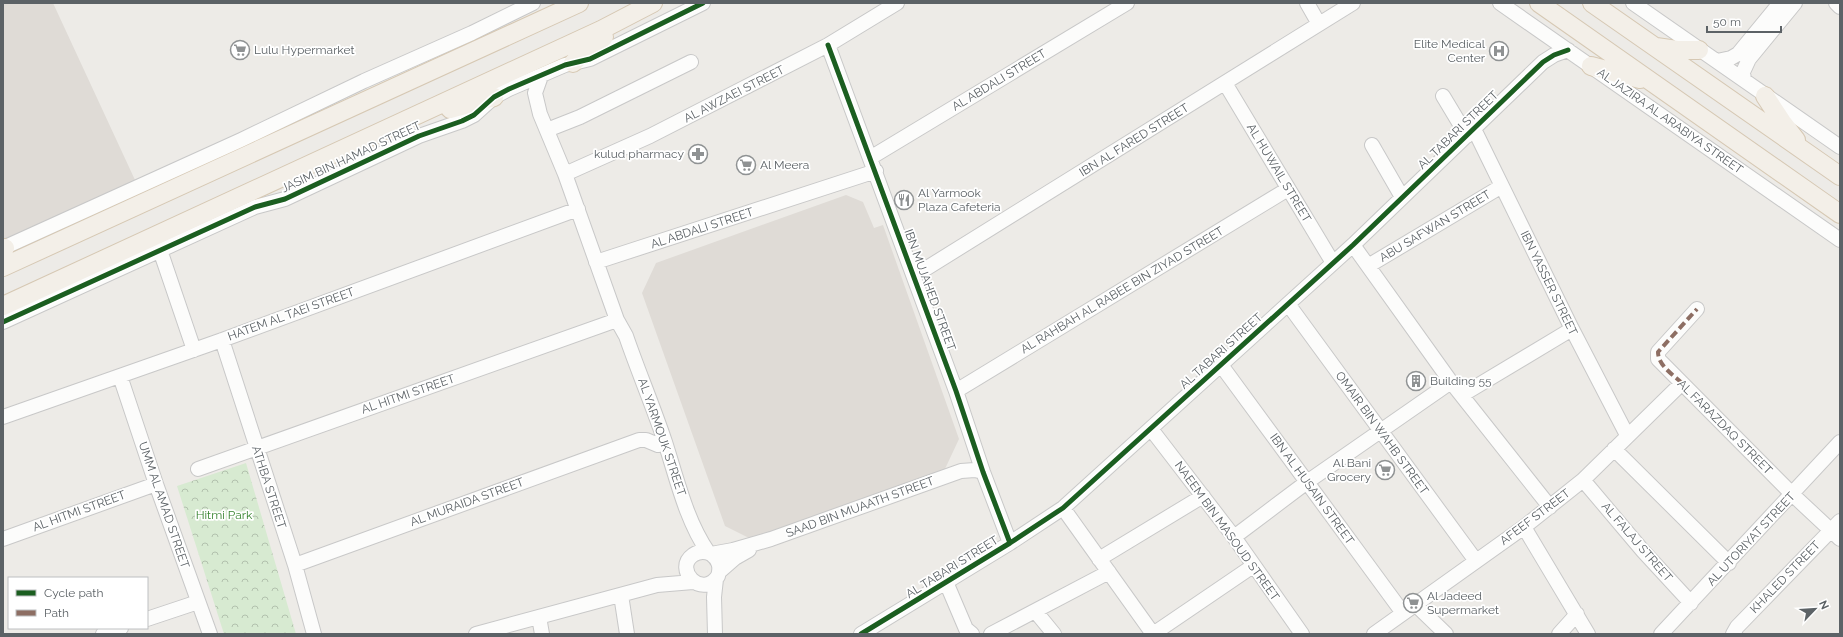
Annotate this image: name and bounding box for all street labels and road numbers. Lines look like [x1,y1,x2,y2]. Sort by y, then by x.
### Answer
street label: AL ABDALI STREET [949,46,1049,114]
street label: AL AWZAEI STREET [681,62,787,125]
street label: AL JAZIRA AL ARABIYA STREET [1595,65,1746,177]
street label: AL TABARI STREET [1415,88,1502,172]
street label: IBN AL FARED STREET [1077,100,1192,179]
street label: JASIM BIN HAMAD STREET [279,118,424,196]
street label: AL HUWAIL STREET [1244,121,1314,225]
street label: ABU SAFWAN STREET [1377,187,1494,265]
street label: AL ABDALI STREET [649,205,756,251]
street label: AL RAHBAH AL RABEE BIN ZIYAD STREET [1018,223,1227,356]
street label: IBN MUJAHED STREET [901,227,959,353]
street label: IBN YASSER STREET [1518,228,1581,338]
street label: HATEM AL TAEI STREET [226,284,357,343]
street label: AL TABARI STREET [1177,310,1266,392]
street label: OMAIR BIN WAHB STREET [1333,369,1432,498]
street label: AL HITMI STREET [359,371,457,417]
street label: AL YARMOUK STREET [635,376,689,498]
street label: AL FARAZDAQ STREET [1675,377,1776,478]
street label: IBN AL HUSAIN STREET [1267,431,1357,548]
street label: UMM AL AMAD STREET [136,440,192,571]
street label: ATHBA STREET [249,444,289,531]
street label: NAEEM BIN MASOUD STREET [1172,459,1283,604]
street label: SAAD BIN MUAATH STREET [784,473,937,540]
street label: AL MURAIDA STREET [408,475,526,529]
street label: AFEEF STREET [1497,486,1573,548]
street label: AL HITMI STREET [31,487,128,534]
street label: AL UTORIYAT STREET [1704,489,1798,588]
street label: AL FALAJ STREET [1599,499,1676,585]
street label: AL TABARI STREET [903,533,1001,601]
street label: KHALED STREET [1747,537,1823,616]

